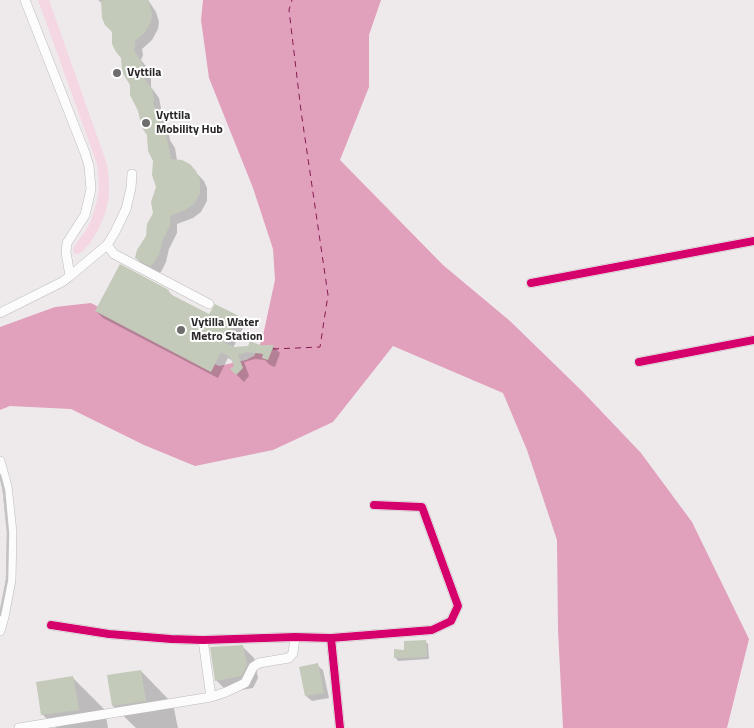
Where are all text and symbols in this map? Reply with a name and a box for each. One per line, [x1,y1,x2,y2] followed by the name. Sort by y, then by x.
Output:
[127,66,161,80] place label: Vyttila
[111,67,123,79] marker: Vyttila
[156,109,223,137] place label: Vyttila Mobility Hub
[140,117,152,129] marker: Vyttila Mobility Hub
[191,316,263,344] place label: Vytilla Water Metro Station
[175,324,187,336] marker: Vytilla Water Metro Station

